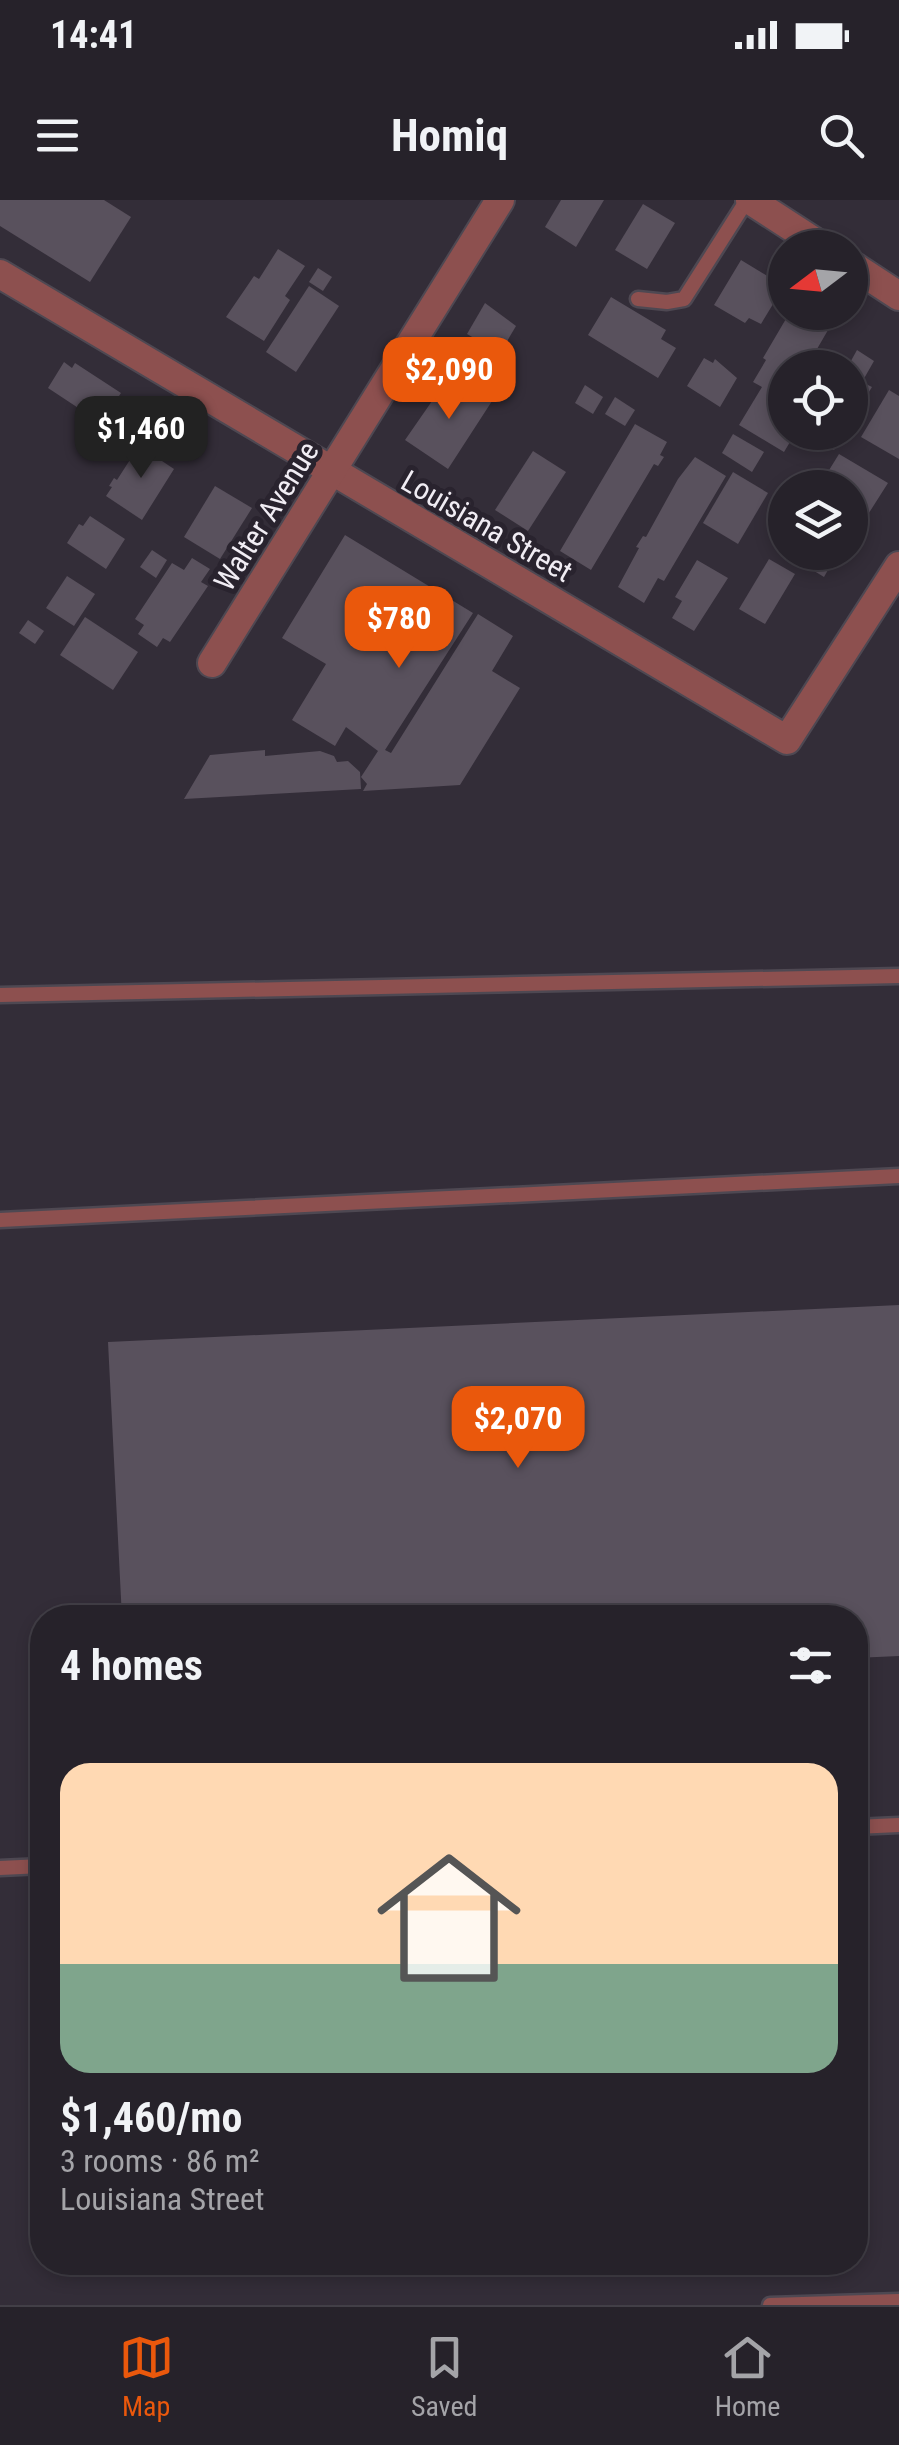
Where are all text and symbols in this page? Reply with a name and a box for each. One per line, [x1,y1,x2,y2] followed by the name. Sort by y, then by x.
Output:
[50,13,137,57] text: 14:41
[30,108,85,163] icon: menu
[814,108,869,163] icon: search
[391,109,508,162] text: Homiq
[768,230,868,330] north arrow
[768,230,868,570] map controls
[368,337,530,422] pin: $2,090
[405,350,493,388] text: $2,090
[768,350,868,450] button: locate
[60,396,222,481] pin: $1,460
[97,409,185,447] text: $1,460
[206,435,326,597] street label: Walter Avenue
[395,463,579,589] street label: Louisiana Street
[768,470,868,570] button: layers
[340,586,458,671] pin: $780
[367,599,431,637] text: $780
[437,1386,599,1471] pin: $2,070
[474,1399,562,1437] text: $2,070
[783,1638,838,1693] icon: filters
[60,1641,203,1690] text: 4 homes
[359,1828,539,2008] icon: home
[60,2093,242,2142] text: $1,460/mo
[60,2142,259,2180] text: 3 rooms · 86 m²
[60,2180,265,2218] text: Louisiana Street
[119,2330,174,2423] tab: Map
[411,2330,477,2423] tab: Saved
[715,2330,780,2423] tab: Home

